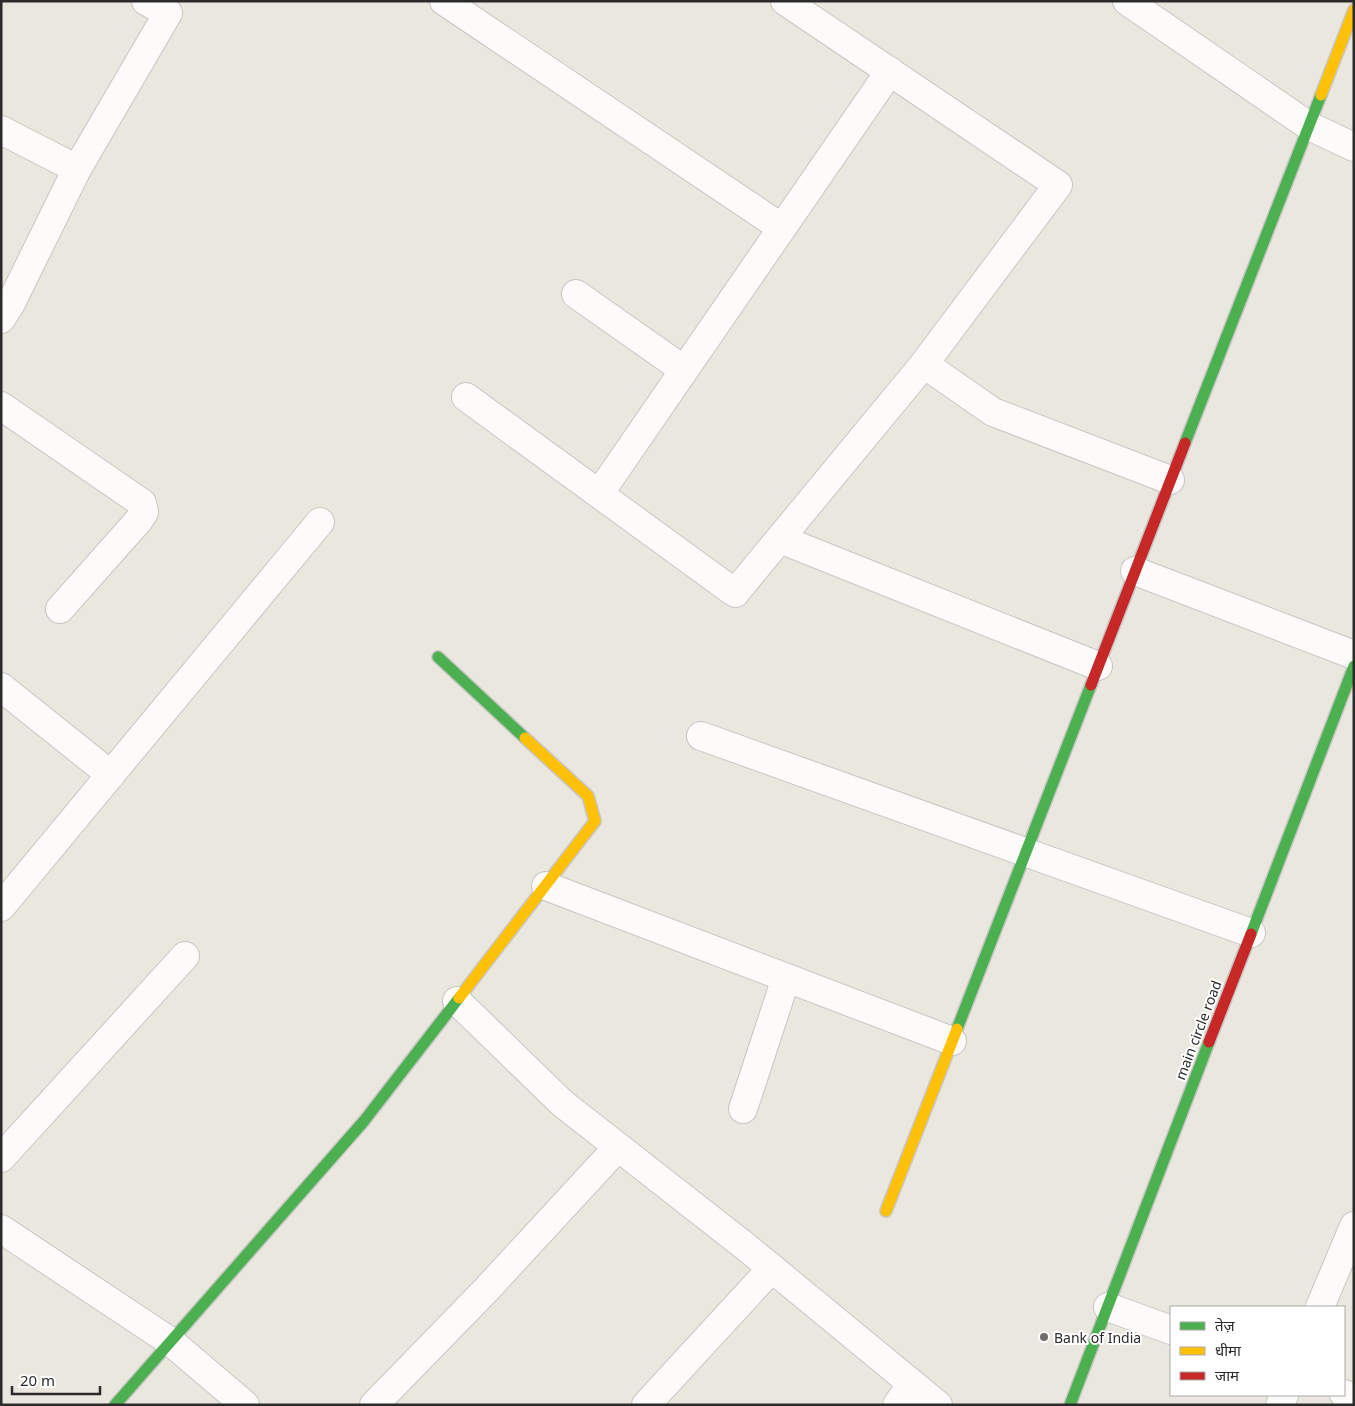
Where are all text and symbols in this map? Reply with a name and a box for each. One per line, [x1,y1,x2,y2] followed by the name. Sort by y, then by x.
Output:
[1170,978,1226,1082] street label: main circle road
[1170,1306,1345,1396] legend
[1215,1315,1236,1335] text: तेज़
[1054,1328,1141,1347] place label: Bank of India
[1038,1331,1050,1343] marker: Bank of India
[1215,1340,1242,1360] text: धीमा
[12,1364,100,1396] scale bar
[1215,1365,1240,1385] text: जाम
[20,1370,55,1390] text: 20 m

